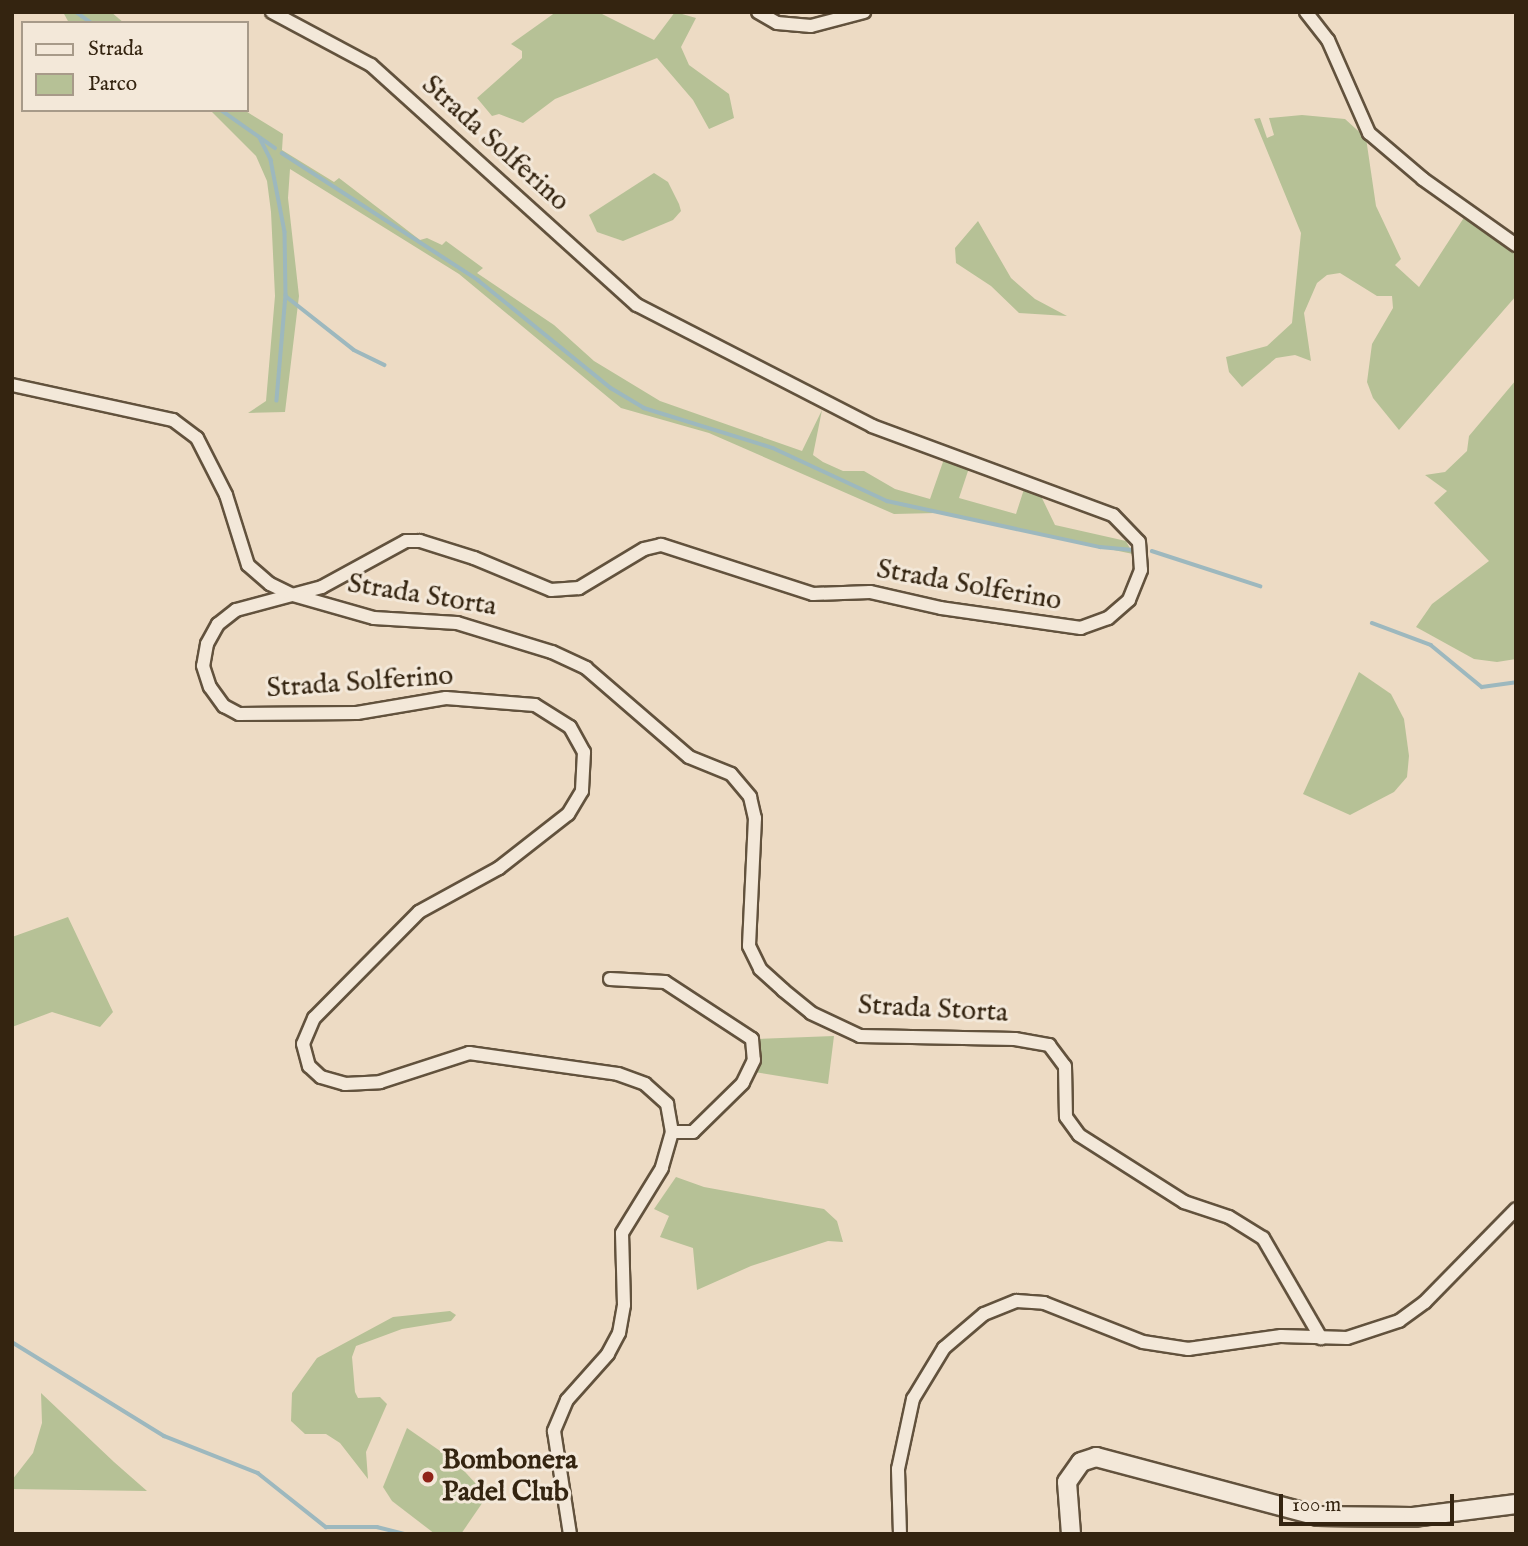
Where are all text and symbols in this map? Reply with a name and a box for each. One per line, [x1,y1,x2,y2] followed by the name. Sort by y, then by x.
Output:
[21,21,248,112] legend
[88,36,143,63] text: Strada
[414,69,576,219] street label: Strada Solferino
[88,71,137,98] text: Parco
[874,553,1064,619] street label: Strada Solferino
[345,568,499,624] street label: Strada Storta
[265,660,455,706] street label: Strada Solferino
[857,989,1009,1031] street label: Strada Storta
[442,1444,577,1510] place label: Bombonera Padel Club
[420,1469,436,1485] marker: Bombonera Padel Club
[1283,1480,1458,1524] scale bar
[1292,1492,1341,1519] text: 100 m

